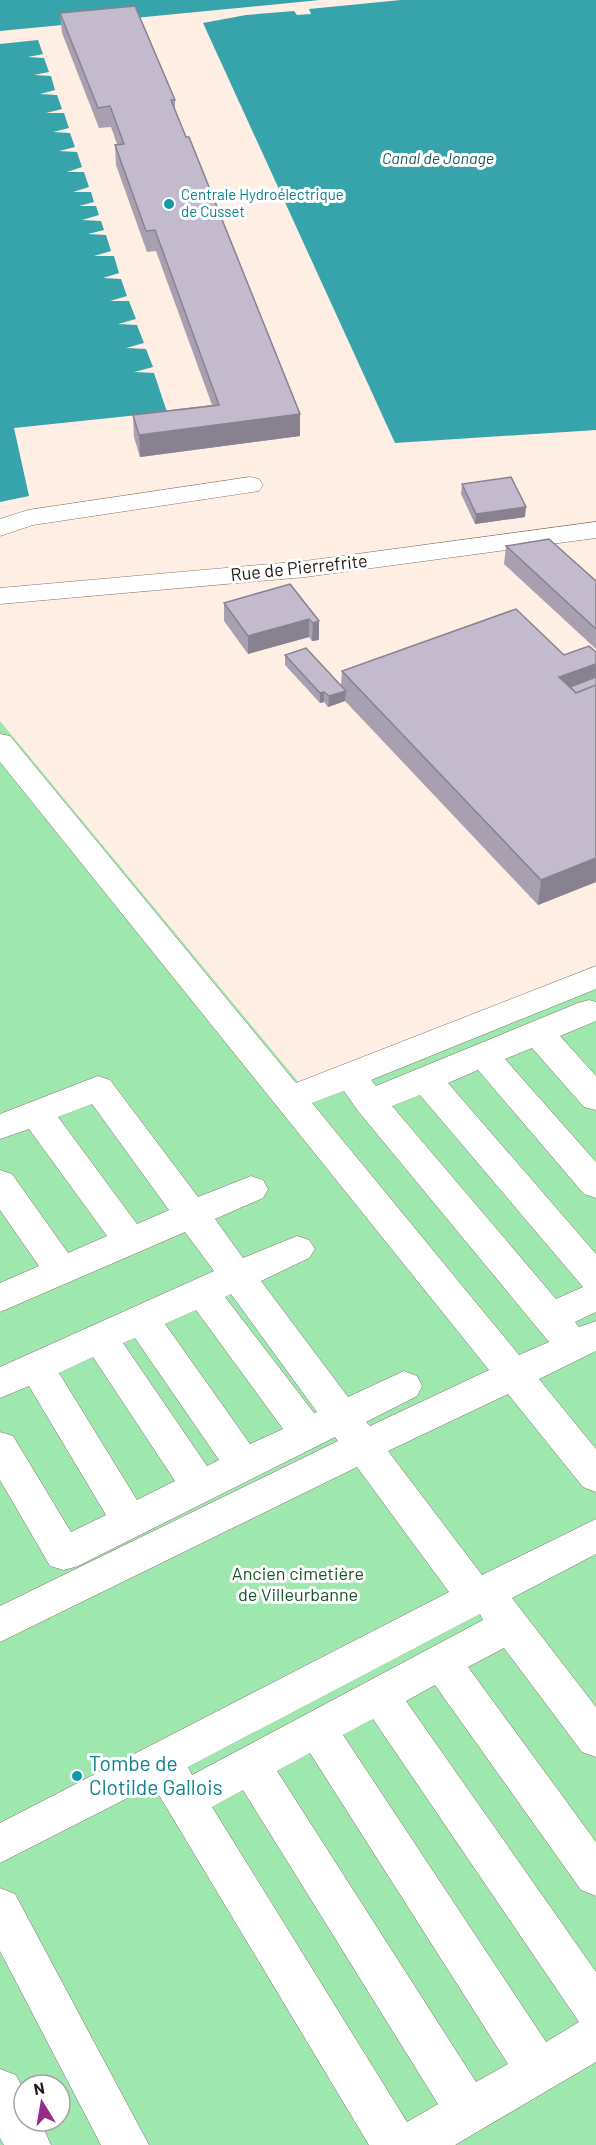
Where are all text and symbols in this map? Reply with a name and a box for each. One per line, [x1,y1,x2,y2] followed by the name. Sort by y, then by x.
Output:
[382,148,494,167] water label: Canal de Jonage
[181,185,344,220] place label: Centrale Hydroélectrique de Cusset
[162,197,176,211] marker: Centrale Hydroélectrique de Cusset
[229,549,368,585] street label: Rue de Pierrefrite
[232,1562,364,1605] park label: Ancien cimetière de Villeurbanne
[89,1750,223,1799] place label: Tombe de Clotilde Gallois
[70,1769,84,1783] marker: Tombe de Clotilde Gallois
[12,2073,72,2133] north arrow
[32,2077,46,2098] text: N

